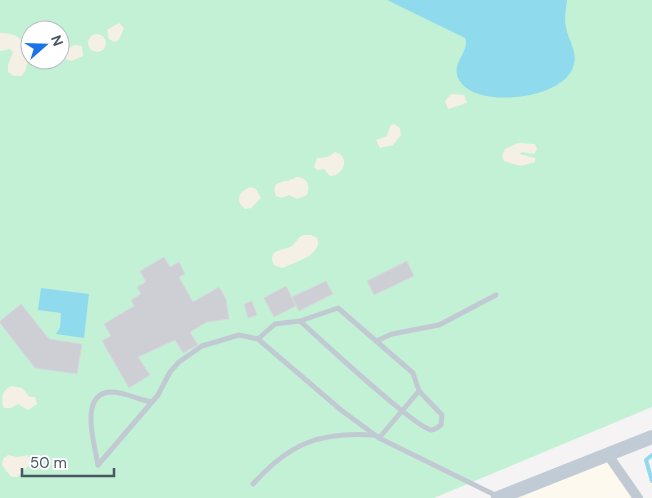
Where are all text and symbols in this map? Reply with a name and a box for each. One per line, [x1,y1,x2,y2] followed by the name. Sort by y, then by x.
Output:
[20,20,70,70] north arrow
[47,33,67,48] text: N
[22,446,115,478] scale bar
[30,453,67,473] text: 50 m

